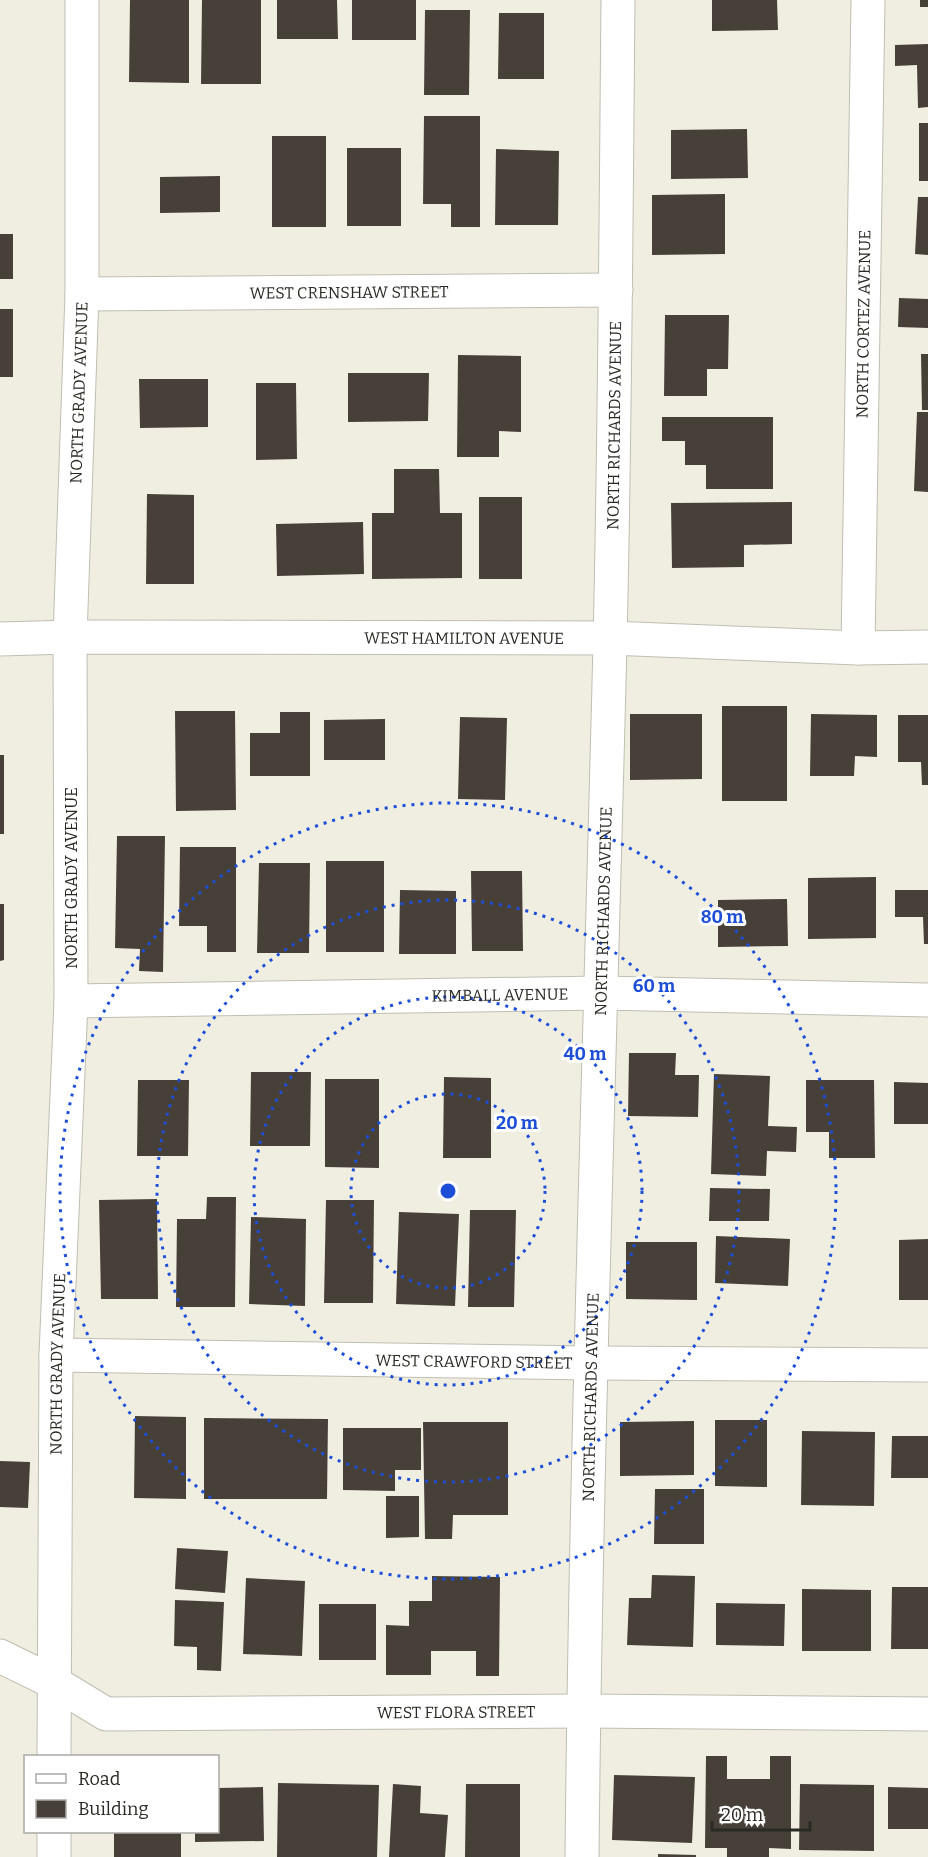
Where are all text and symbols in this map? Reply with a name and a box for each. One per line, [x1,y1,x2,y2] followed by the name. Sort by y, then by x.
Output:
[853,230,874,418] street label: NORTH CORTEZ AVENUE
[249,282,449,303] street label: WEST CRENSHAW STREET
[66,301,92,484] street label: NORTH GRADY AVENUE
[603,321,625,530] street label: NORTH RICHARDS AVENUE
[364,629,564,648] street label: WEST HAMILTON AVENUE
[62,787,81,969] street label: NORTH GRADY AVENUE
[591,806,616,1016] street label: NORTH RICHARDS AVENUE
[701,906,743,928] text: 80 m
[633,975,675,997] text: 60 m
[431,984,569,1006] street label: KIMBALL AVENUE
[564,1043,606,1065] text: 40 m
[496,1112,538,1134] text: 20 m
[438,1181,458,1201] centre of rings
[47,1273,69,1455] street label: NORTH GRADY AVENUE
[579,1292,603,1502] street label: NORTH RICHARDS AVENUE
[375,1351,573,1373] street label: WEST CRAWFORD STREET
[377,1702,535,1722] street label: WEST FLORA STREET
[24,1755,219,1833] legend
[78,1768,121,1790] text: Road
[712,1794,810,1832] scale bar
[78,1798,149,1820] text: Building
[721,1804,763,1826] text: 20 m

